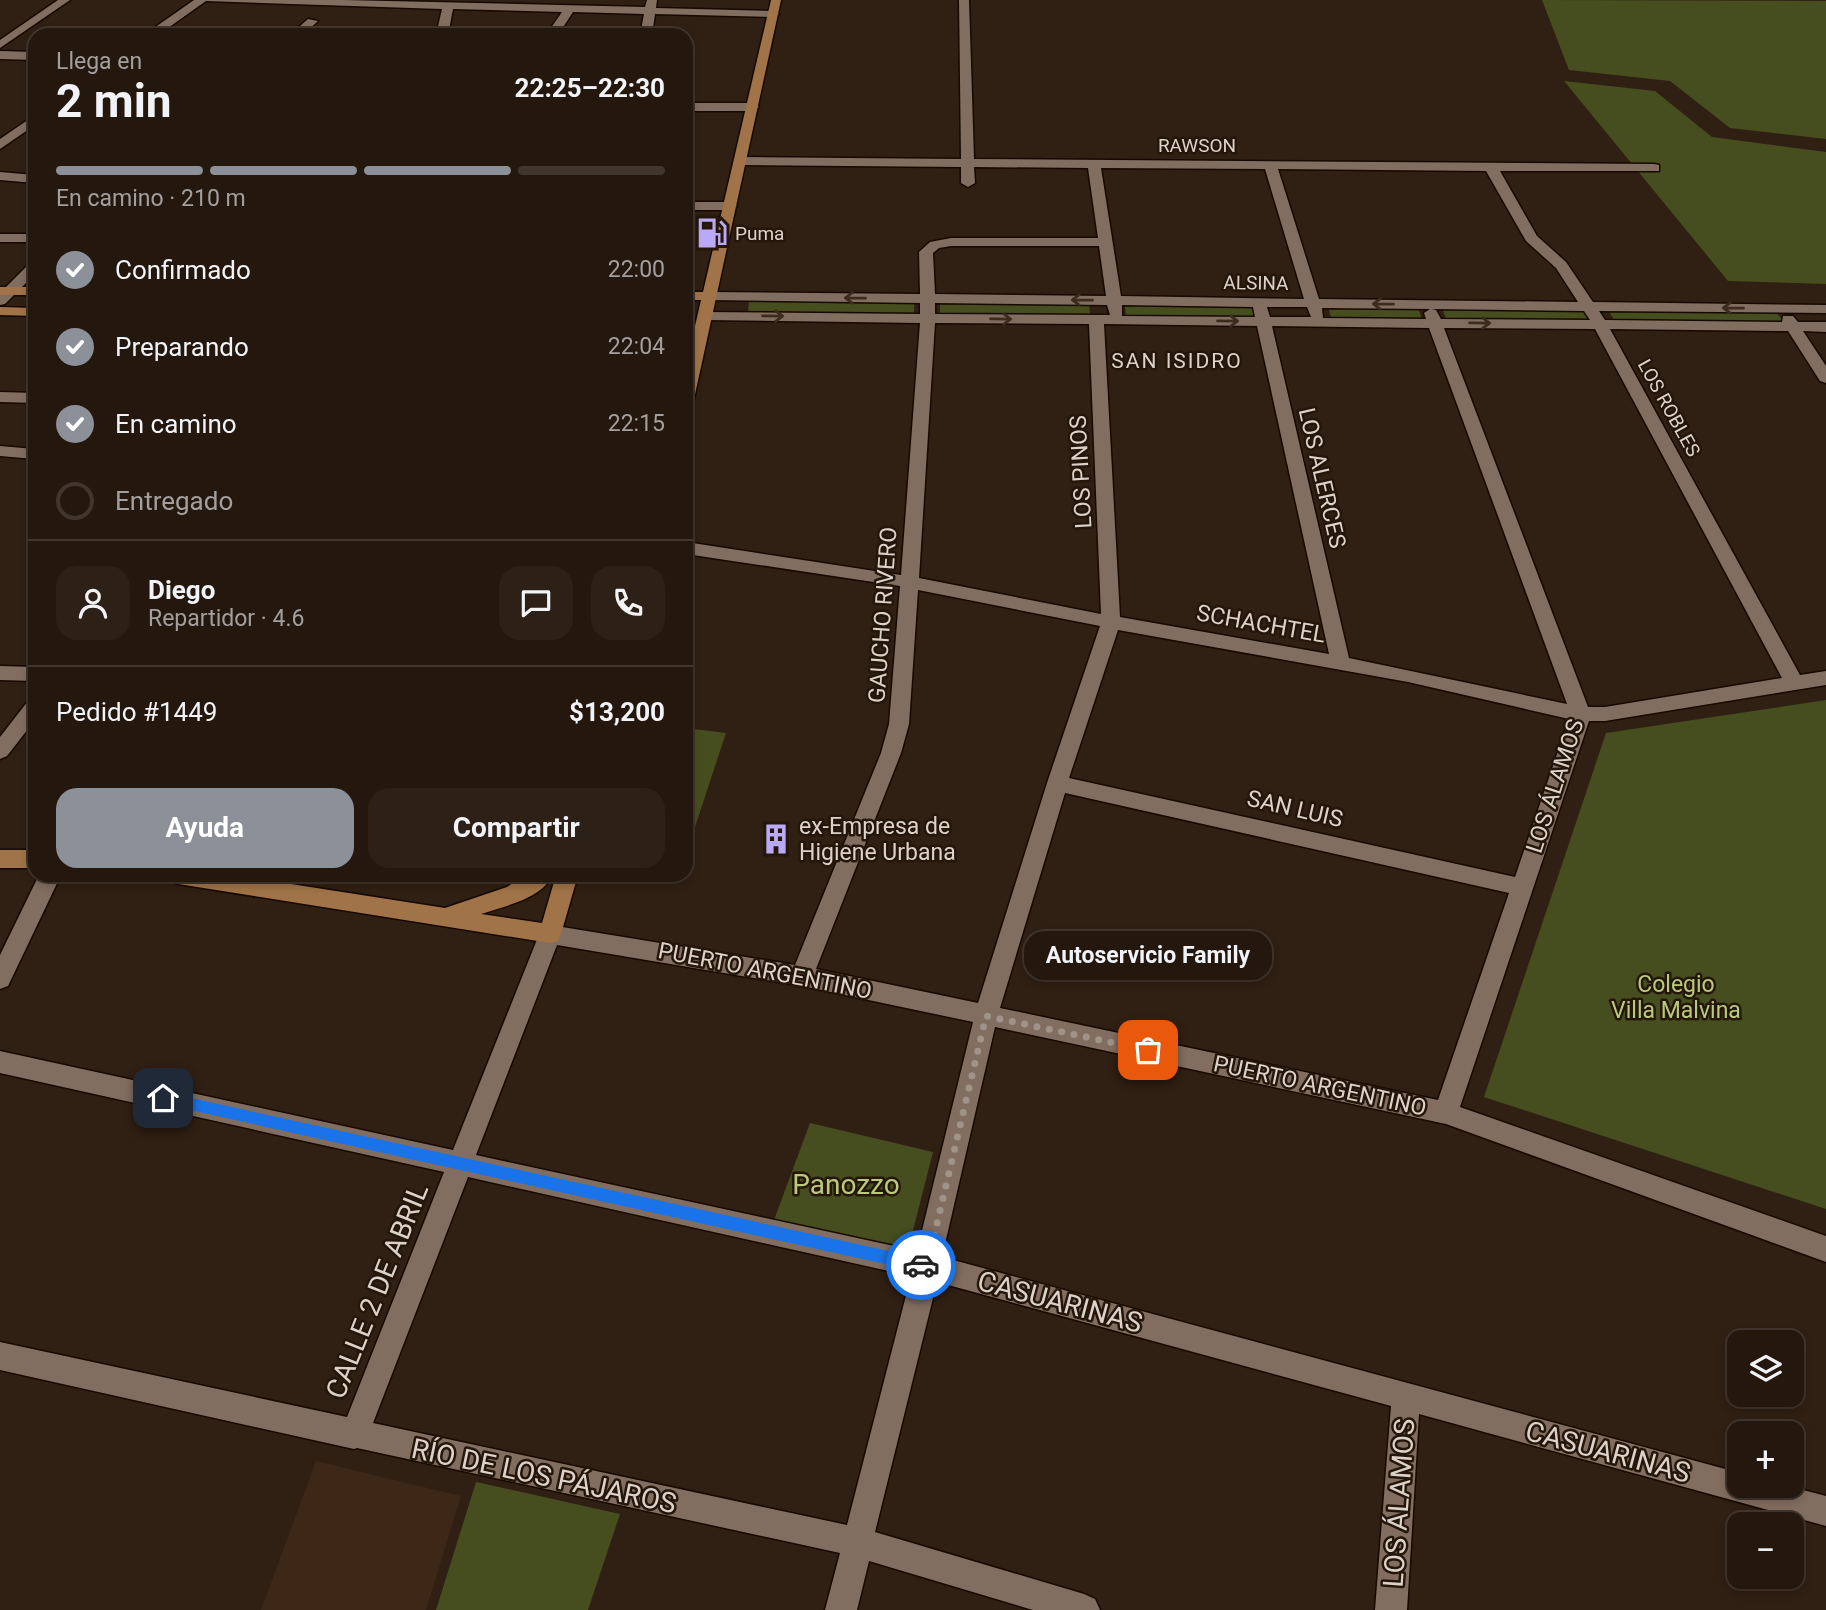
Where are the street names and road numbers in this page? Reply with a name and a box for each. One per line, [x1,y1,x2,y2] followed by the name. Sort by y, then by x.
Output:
[1158,134,1236,157] street label: RAWSON
[1223,271,1289,295] street label: ALSINA
[1633,355,1705,461] street label: LOS ROBLES
[1293,405,1351,551] street label: LOS ALERCES
[1065,415,1097,529] street label: LOS PINOS
[863,526,903,704] street label: GAUCHO RIVERO
[1194,599,1328,649] street label: SCHACHTEL
[1520,715,1589,856] street label: LOS ÁLAMOS
[1245,785,1345,833] street label: SAN LUIS
[656,937,874,1005] street label: PUERTO ARGENTINO
[1211,1050,1429,1122] street label: PUERTO ARGENTINO
[319,1179,435,1403] street label: CALLE 2 DE ABRIL
[974,1264,1146,1340] street label: CASUARINAS
[1522,1414,1694,1490] street label: CASUARINAS
[1377,1417,1421,1589] street label: LOS ÁLAMOS
[409,1432,679,1520] street label: RÍO DE LOS PÁJAROS

